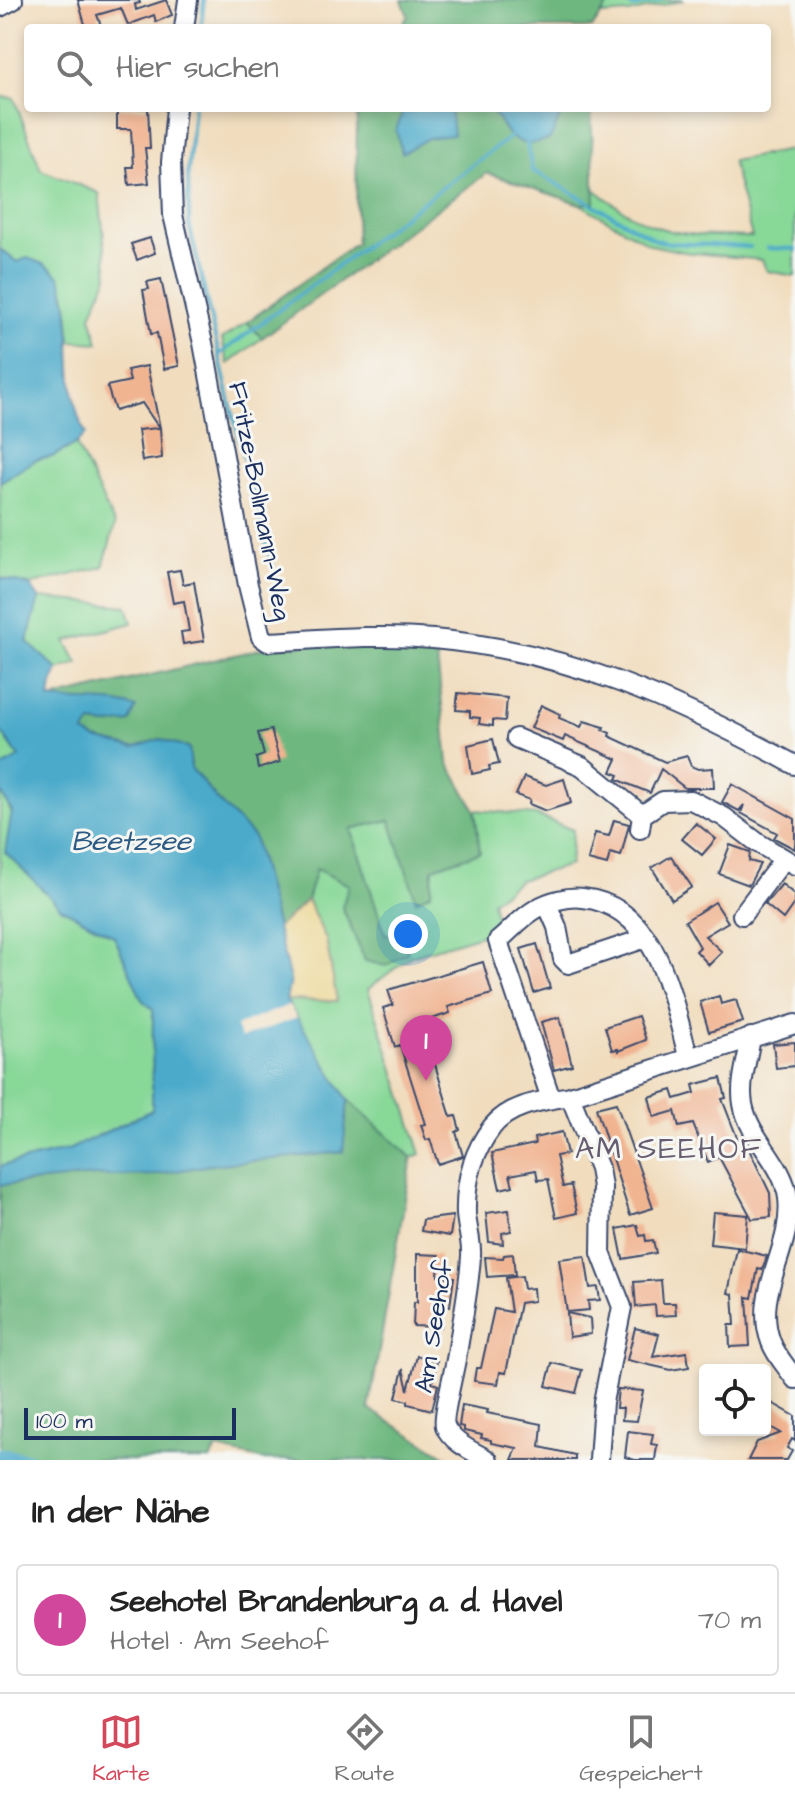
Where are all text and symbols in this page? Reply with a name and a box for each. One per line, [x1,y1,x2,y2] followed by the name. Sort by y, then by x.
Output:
[24,24,771,112] search box
[52,46,96,90] icon: search
[116,47,279,89] text: Hier suchen
[217,379,301,624] street label: Fritze-Bollmann-Weg
[71,822,193,861] water label: Beetzsee
[388,914,428,954] your location
[400,1015,452,1081] pin: 1
[575,1128,763,1170] district label: AM SEEHOF
[406,1256,462,1396] street label: Am Seehof
[699,1364,771,1436] map controls
[699,1364,771,1436] button: locate
[24,1404,236,1440] scale bar
[36,1406,93,1437] text: 100 m
[32,1488,210,1536] text: In der Nähe
[110,1581,562,1623] text: Seehotel Brandenburg a. d. Havel
[58,1602,62,1638] text: 1
[698,1602,761,1638] text: 70 m
[110,1623,329,1659] text: Hotel · Am Seehof
[92,1710,150,1789] tab: Karte
[335,1710,395,1789] tab: Route
[579,1710,703,1789] tab: Gespeichert

